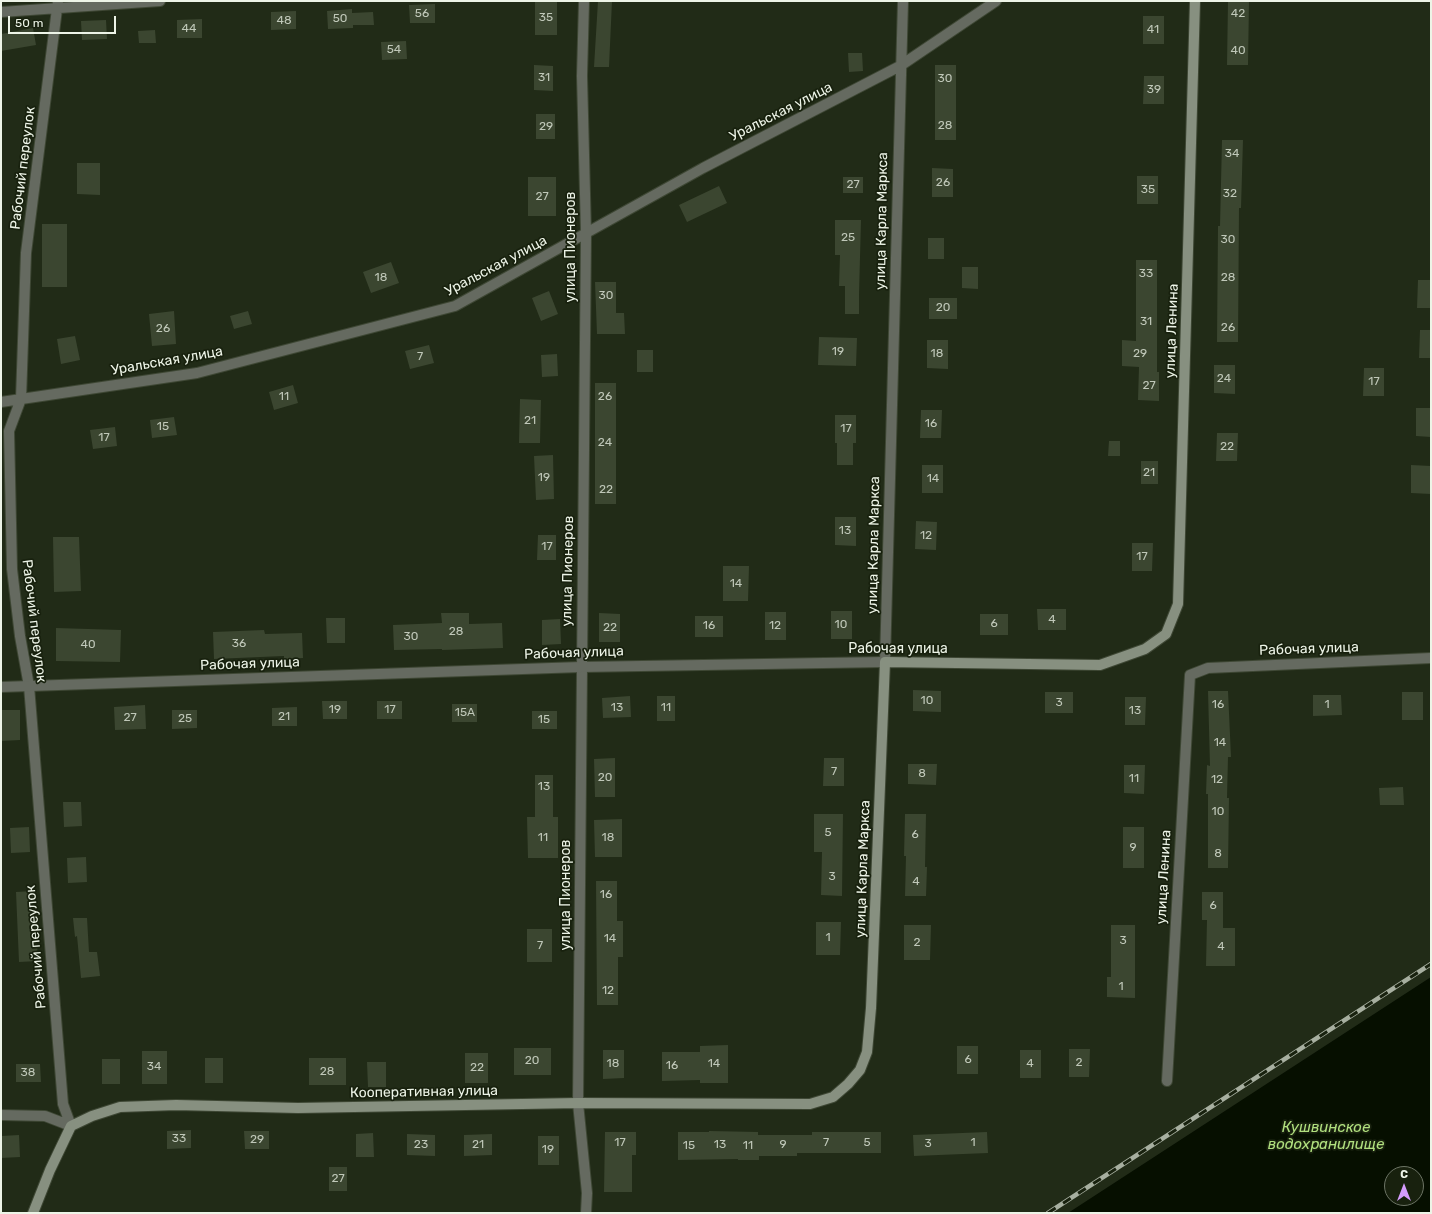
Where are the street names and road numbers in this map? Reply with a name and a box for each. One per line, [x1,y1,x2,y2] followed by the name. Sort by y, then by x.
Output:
[727,79,835,145] street label: Уральская улица
[7,105,39,231] street label: Рабочий переулок
[872,152,892,290] street label: улица Карла Маркса
[563,192,579,302] street label: улица Пионеров
[442,232,550,300] street label: Уральская улица
[1162,283,1182,379] street label: улица Ленина
[110,343,224,379] street label: Уральская улица
[864,476,884,614] street label: улица Карла Маркса
[559,515,577,627] street label: улица Пионеров
[18,558,50,684] street label: Рабочий переулок
[1259,639,1359,659] street label: Рабочая улица
[848,641,948,657] street label: Рабочая улица
[524,643,624,663] street label: Рабочая улица
[200,654,300,674] street label: Рабочая улица
[852,800,874,938] street label: улица Карла Маркса
[1153,829,1175,925] street label: улица Ленина
[558,840,574,950] street label: улица Пионеров
[22,885,50,1009] street label: Рабочий переулок
[350,1082,498,1102] street label: Кооперативная улица

